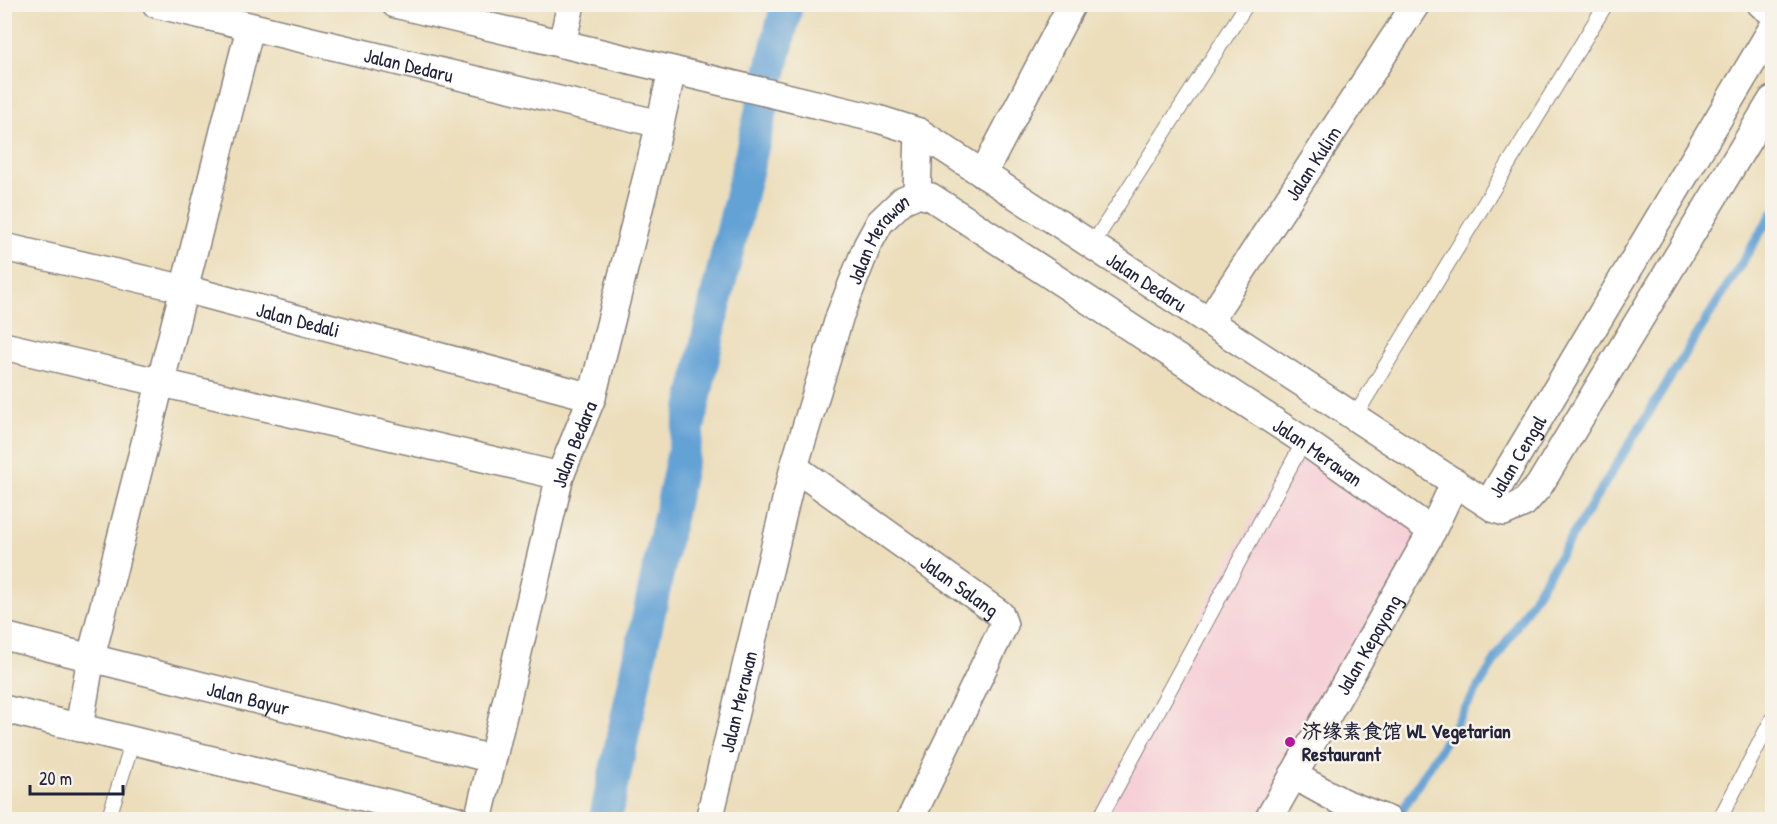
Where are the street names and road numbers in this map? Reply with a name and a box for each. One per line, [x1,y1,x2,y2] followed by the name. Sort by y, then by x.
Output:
[362,41,456,88] street label: Jalan Dedaru
[1278,120,1347,205] street label: Jalan Kulim
[840,186,913,288] street label: Jalan Merawan
[1102,245,1192,317] street label: Jalan Dedaru
[254,295,343,343] street label: Jalan Dedali
[544,397,603,490] street label: Jalan Bedara
[1482,409,1552,502] street label: Jalan Cengal
[1268,411,1369,492] street label: Jalan Merawan
[915,548,1005,623] street label: Jalan Salang
[1328,589,1407,699] street label: Jalan Kepayong
[712,648,763,755] street label: Jalan Merawan
[204,674,293,721] street label: Jalan Bayur

